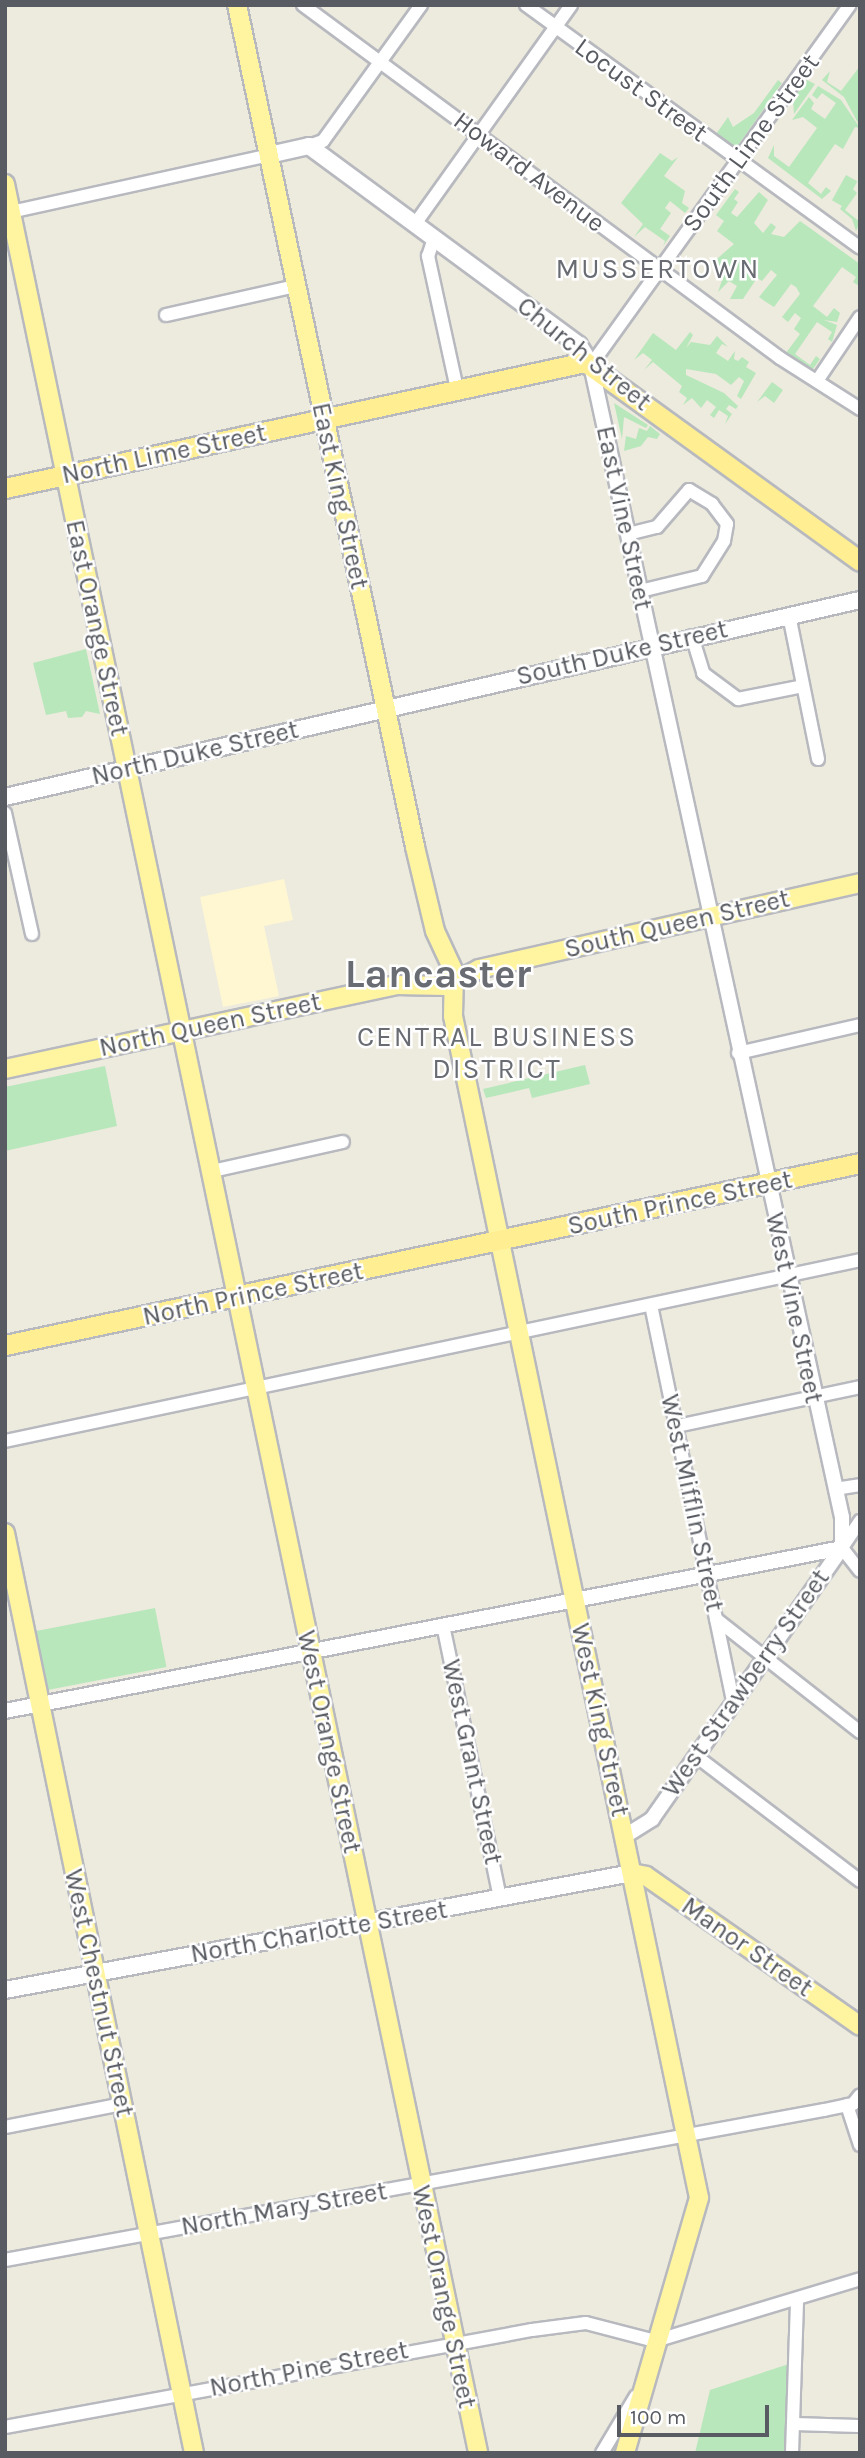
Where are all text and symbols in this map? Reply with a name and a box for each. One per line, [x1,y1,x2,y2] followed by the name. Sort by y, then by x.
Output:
[569,31,713,149] street label: Locust Street
[676,48,826,238] street label: South Lime Street
[447,105,611,239] street label: Howard Avenue
[557,252,759,286] district label: MUSSERTOWN
[511,290,657,418] street label: Church Street
[305,400,375,592] street label: East King Street
[59,417,269,491] street label: North Lime Street
[589,423,659,613] street label: East Vine Street
[59,517,135,739] street label: East Orange Street
[513,614,731,692] street label: South Duke Street
[88,714,302,792] street label: North Duke Street
[561,883,793,965] street label: South Queen Street
[345,950,531,998] district label: Lancaster
[96,986,324,1064] street label: North Queen Street
[359,1020,635,1086] district label: CENTRAL BUSINESS DISTRICT
[565,1164,795,1242] street label: South Prince Street
[759,1210,829,1406] street label: West Vine Street
[140,1255,366,1333] street label: North Prince Street
[654,1392,730,1614] street label: West Mifflin Street
[656,1563,836,1803] street label: West Strawberry Street
[564,1620,636,1820] street label: West King Street
[290,1628,368,1856] street label: West Orange Street
[435,1657,509,1867] street label: West Grant Street
[57,1866,141,2120] street label: West Chestnut Street
[675,1890,819,2004] street label: Manor Street
[188,1894,450,1970] street label: North Charlotte Street
[179,2176,389,2242] street label: North Mary Street
[405,2183,483,2411] street label: West Orange Street
[207,2334,411,2404] street label: North Pine Street
[620,2392,772,2436] scale bar
[630,2405,687,2429] text: 100 m

